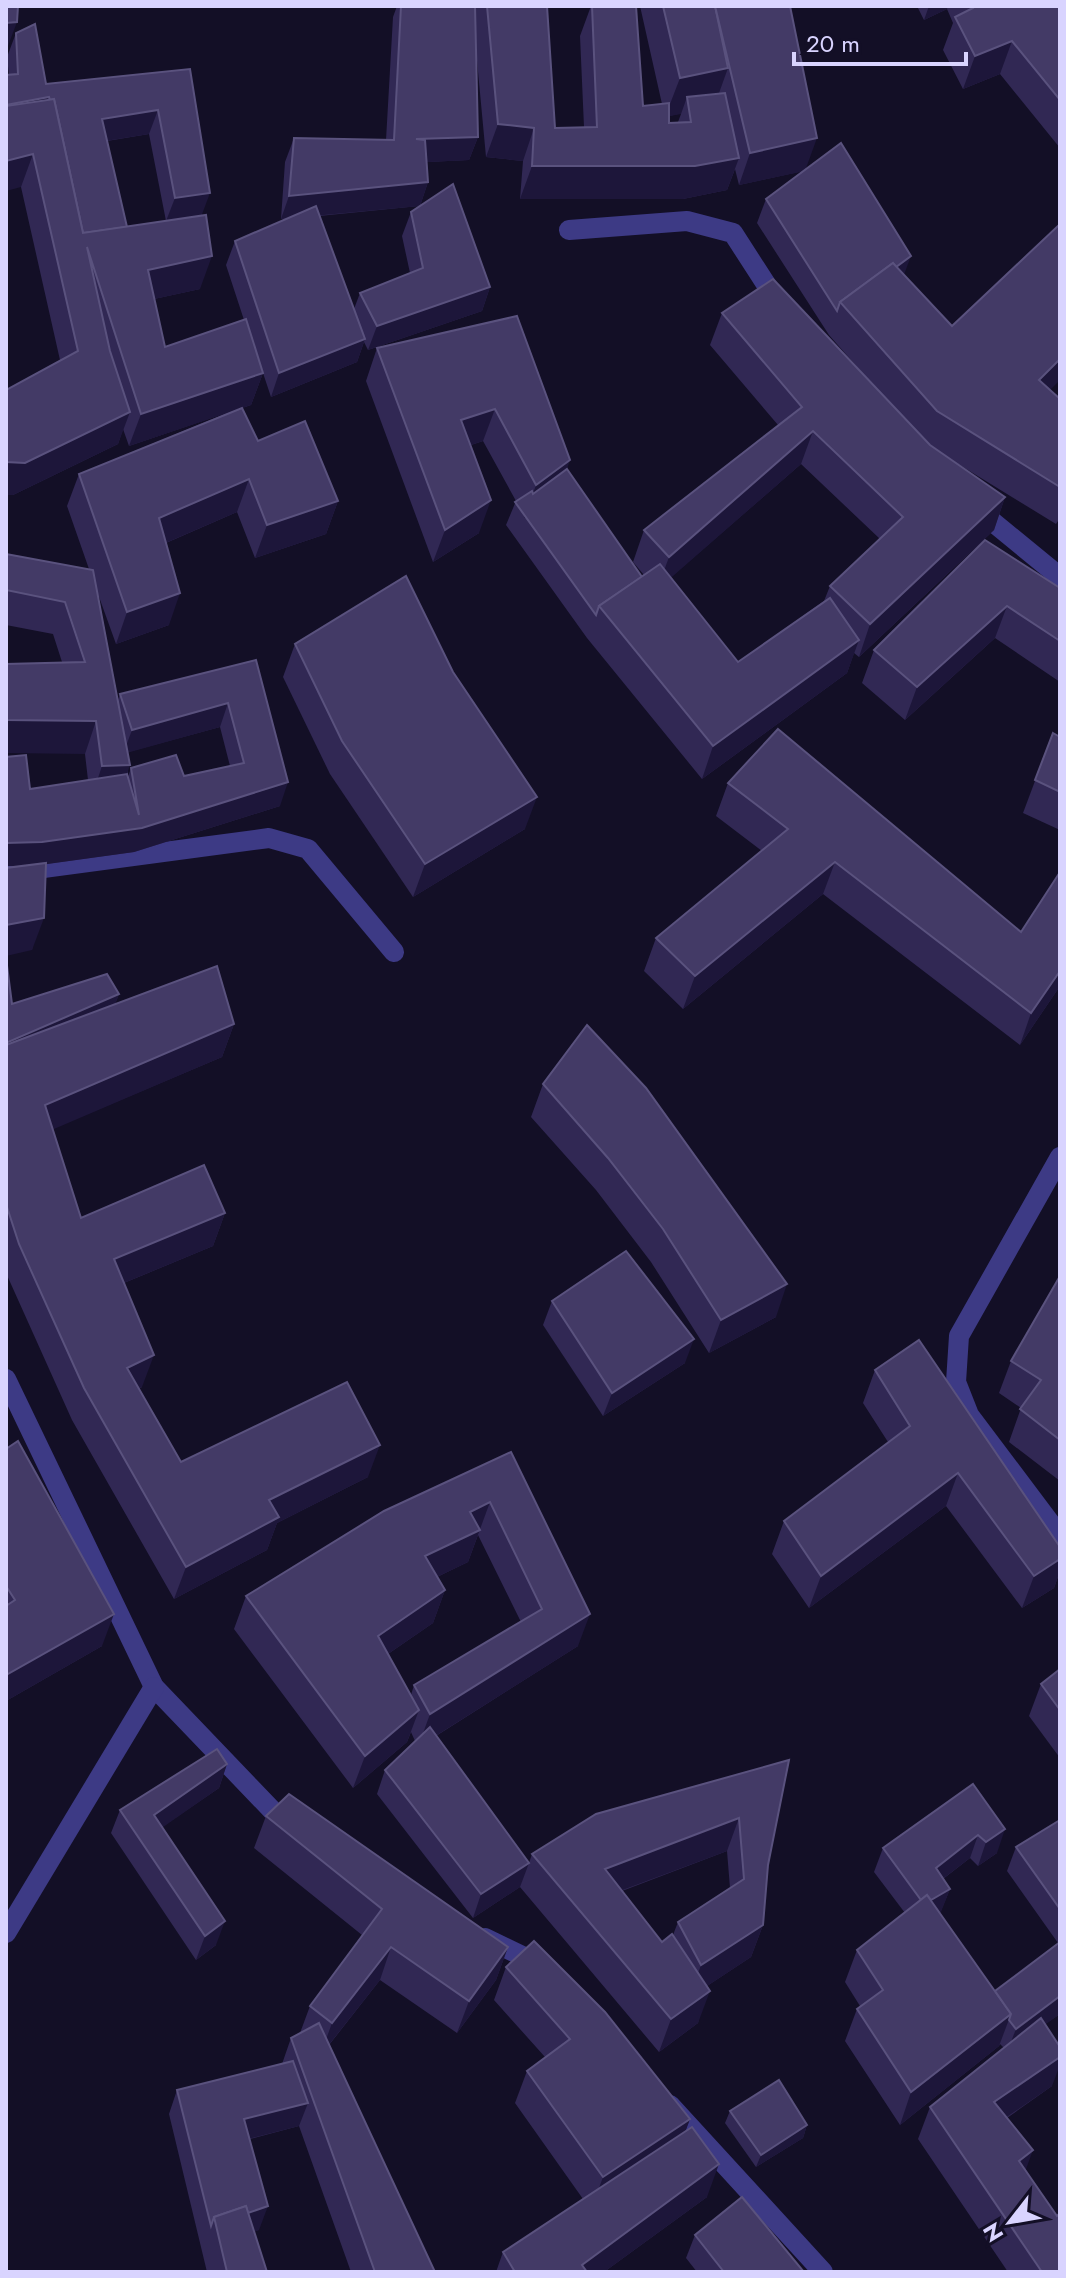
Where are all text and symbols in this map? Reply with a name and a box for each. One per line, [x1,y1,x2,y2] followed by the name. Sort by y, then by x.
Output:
[794,16,966,66] scale bar
[806,26,860,61] text: 20 m
[970,2182,1050,2262] north arrow
[975,2217,1011,2248] text: N

